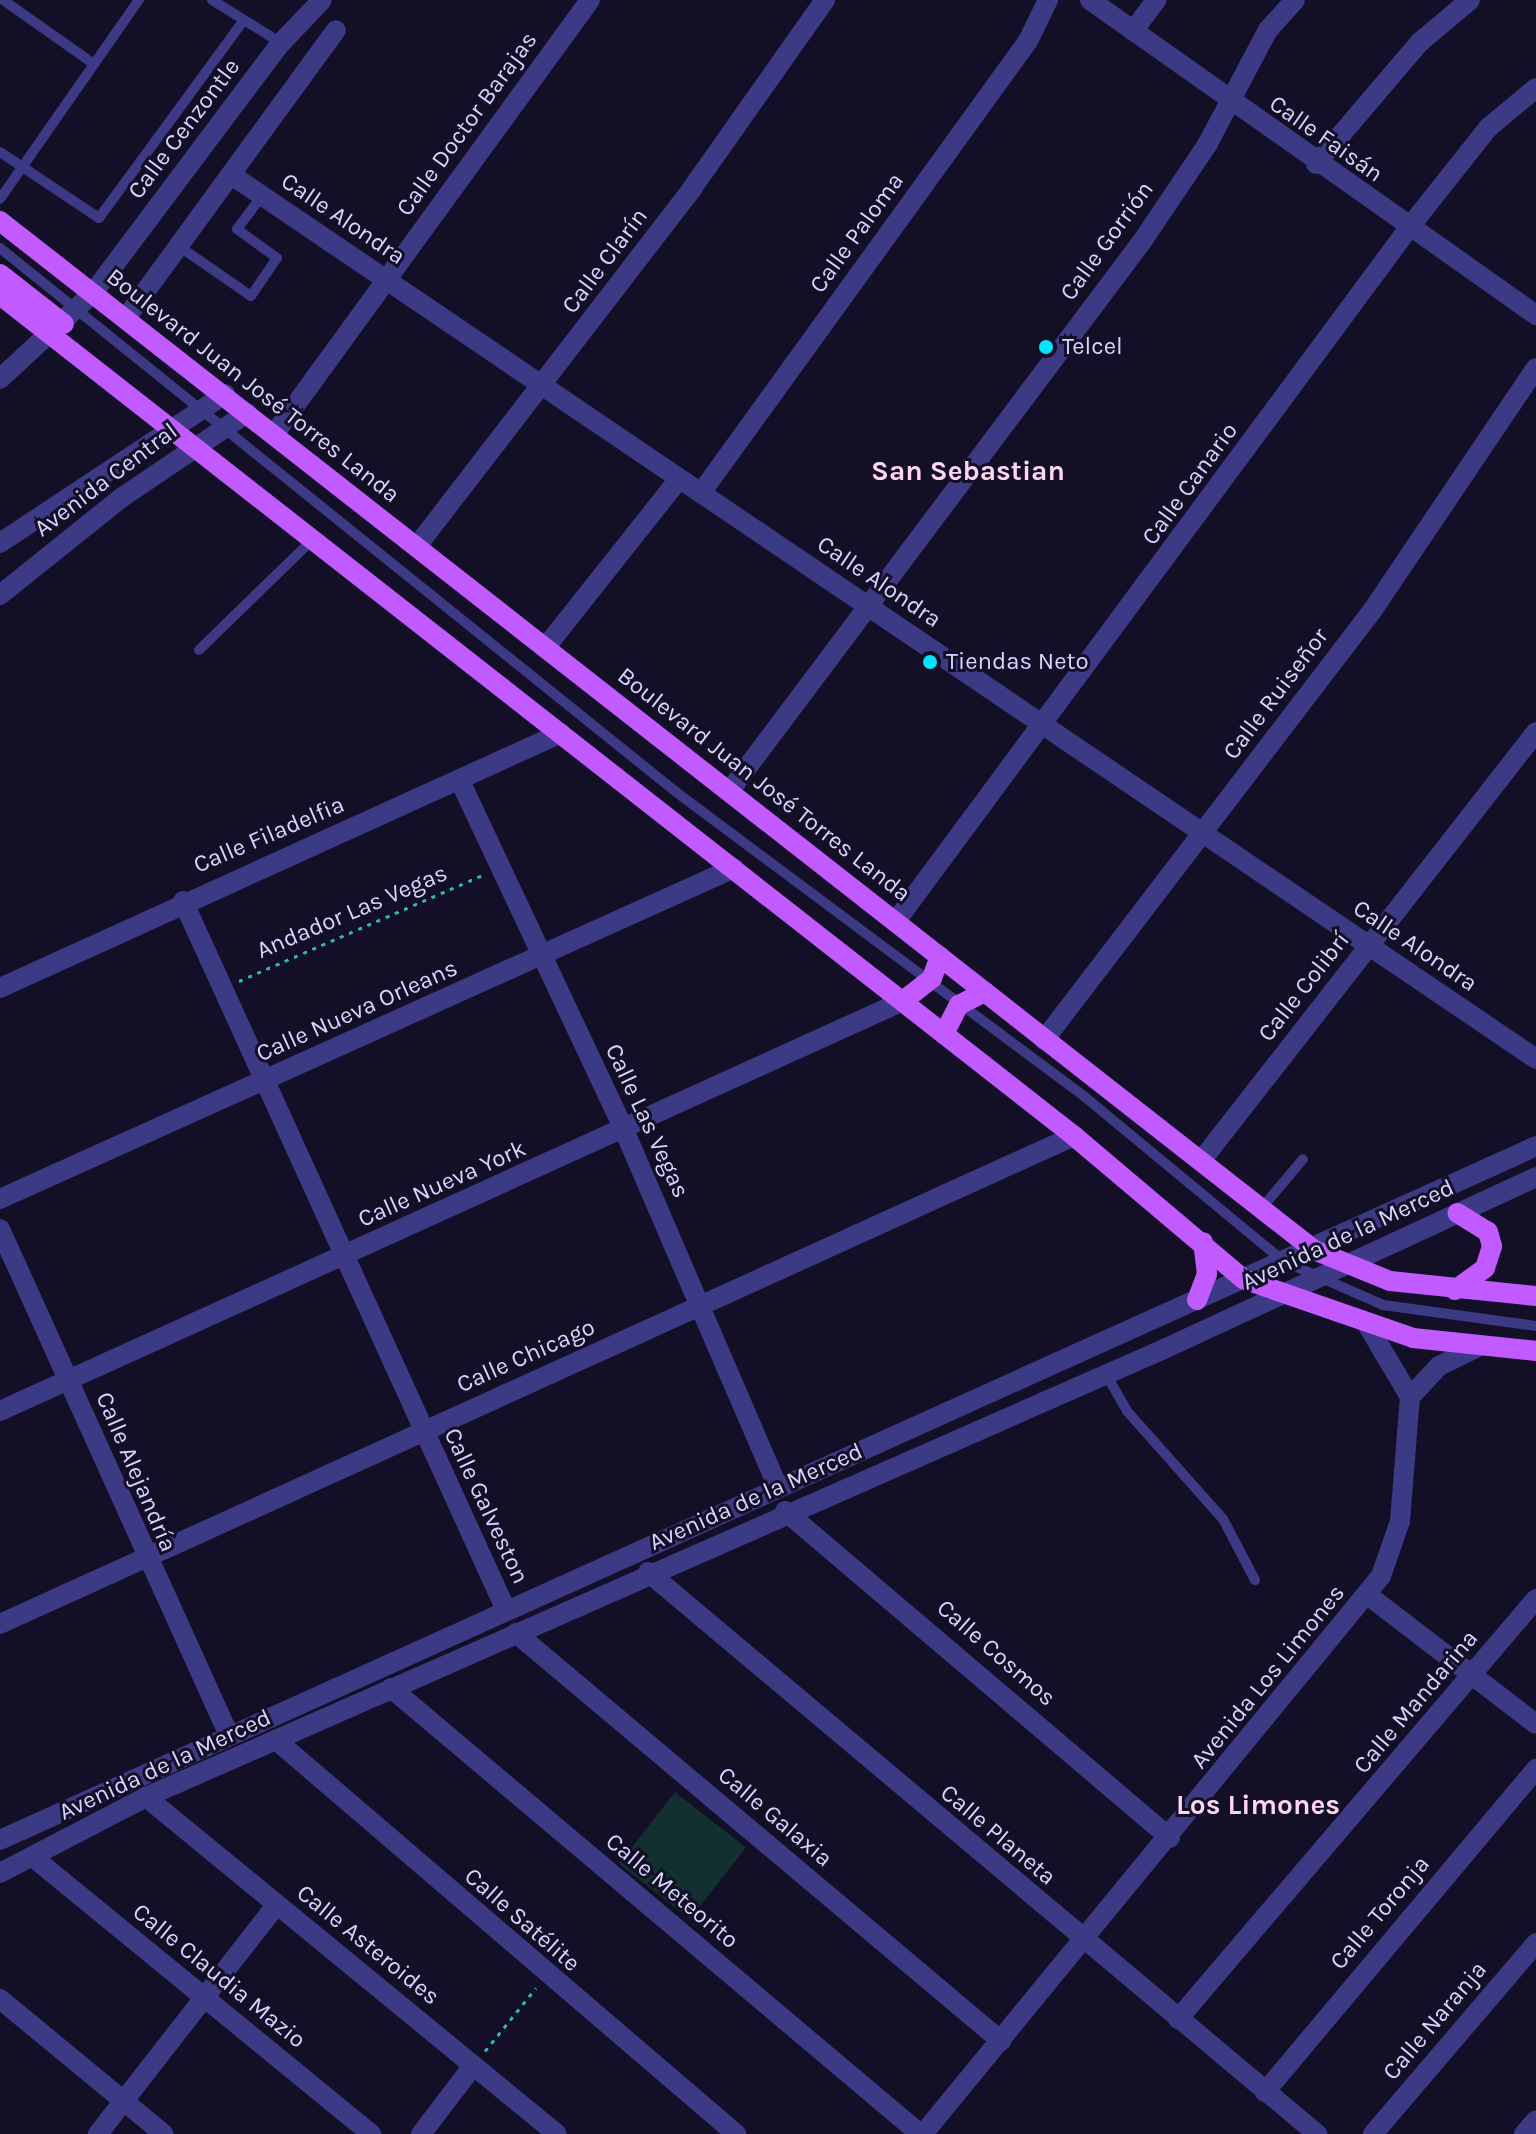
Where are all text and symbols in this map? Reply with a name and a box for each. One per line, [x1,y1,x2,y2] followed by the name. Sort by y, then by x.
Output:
[391,26,543,222] street label: Calle Doctor Barajas
[122,53,246,205] street label: Calle Cenzontle
[1264,89,1388,189] street label: Calle Faisán
[275,167,411,271] street label: Calle Alondra
[804,167,910,299] street label: Calle Paloma
[1054,176,1160,306] street label: Calle Gorrión
[556,203,654,319] street label: Calle Clarín
[101,263,405,509] street label: Boulevard Juan José Torres Landa
[1062,333,1123,361] place label: Telcel
[1037,338,1055,356] marker: Telcel
[29,417,183,543] street label: Avenida Central
[1136,417,1244,551] street label: Calle Canario
[871,454,1065,488] district label: San Sebastian
[811,530,947,634] street label: Calle Alondra
[1217,623,1335,765] street label: Calle Ruiseñor
[946,648,1089,676] place label: Tiendas Neto
[921,653,939,671] marker: Tiendas Neto
[612,662,916,908] street label: Boulevard Juan José Torres Landa
[189,790,349,880] street label: Calle Filadelfia
[252,859,452,965] street label: Andador Las Vegas
[1347,894,1483,998] street label: Calle Alondra
[1252,926,1356,1048] street label: Calle Colibrí
[252,954,462,1068] street label: Calle Nueva Orleans
[599,1039,695,1203] street label: Calle Las Vegas
[354,1134,530,1234] street label: Calle Nueva York
[1237,1173,1459,1297] street label: Avenida de la Merced
[453,1313,599,1399] street label: Calle Chicago
[89,1388,183,1556] street label: Calle Alejandría
[437,1424,535,1588] street label: Calle Galveston
[645,1437,867,1557] street label: Avenida de la Merced
[1185,1579,1351,1775] street label: Avenida Los Limones
[931,1594,1061,1712] street label: Calle Cosmos
[1348,1624,1484,1780] street label: Calle Mandarina
[54,1703,276,1827] street label: Avenida de la Merced
[712,1761,838,1873] street label: Calle Galaxia
[934,1778,1062,1892] street label: Calle Planeta
[1176,1788,1340,1822] district label: Los Limones
[600,1827,744,1955] street label: Calle Meteorito
[1324,1850,1436,1976] street label: Calle Toronja
[458,1862,586,1978] street label: Calle Satélite
[291,1879,445,2011] street label: Calle Asteroides
[127,1897,311,2055] street label: Calle Claudia Mazio
[1377,1956,1493,2086] street label: Calle Naranja

